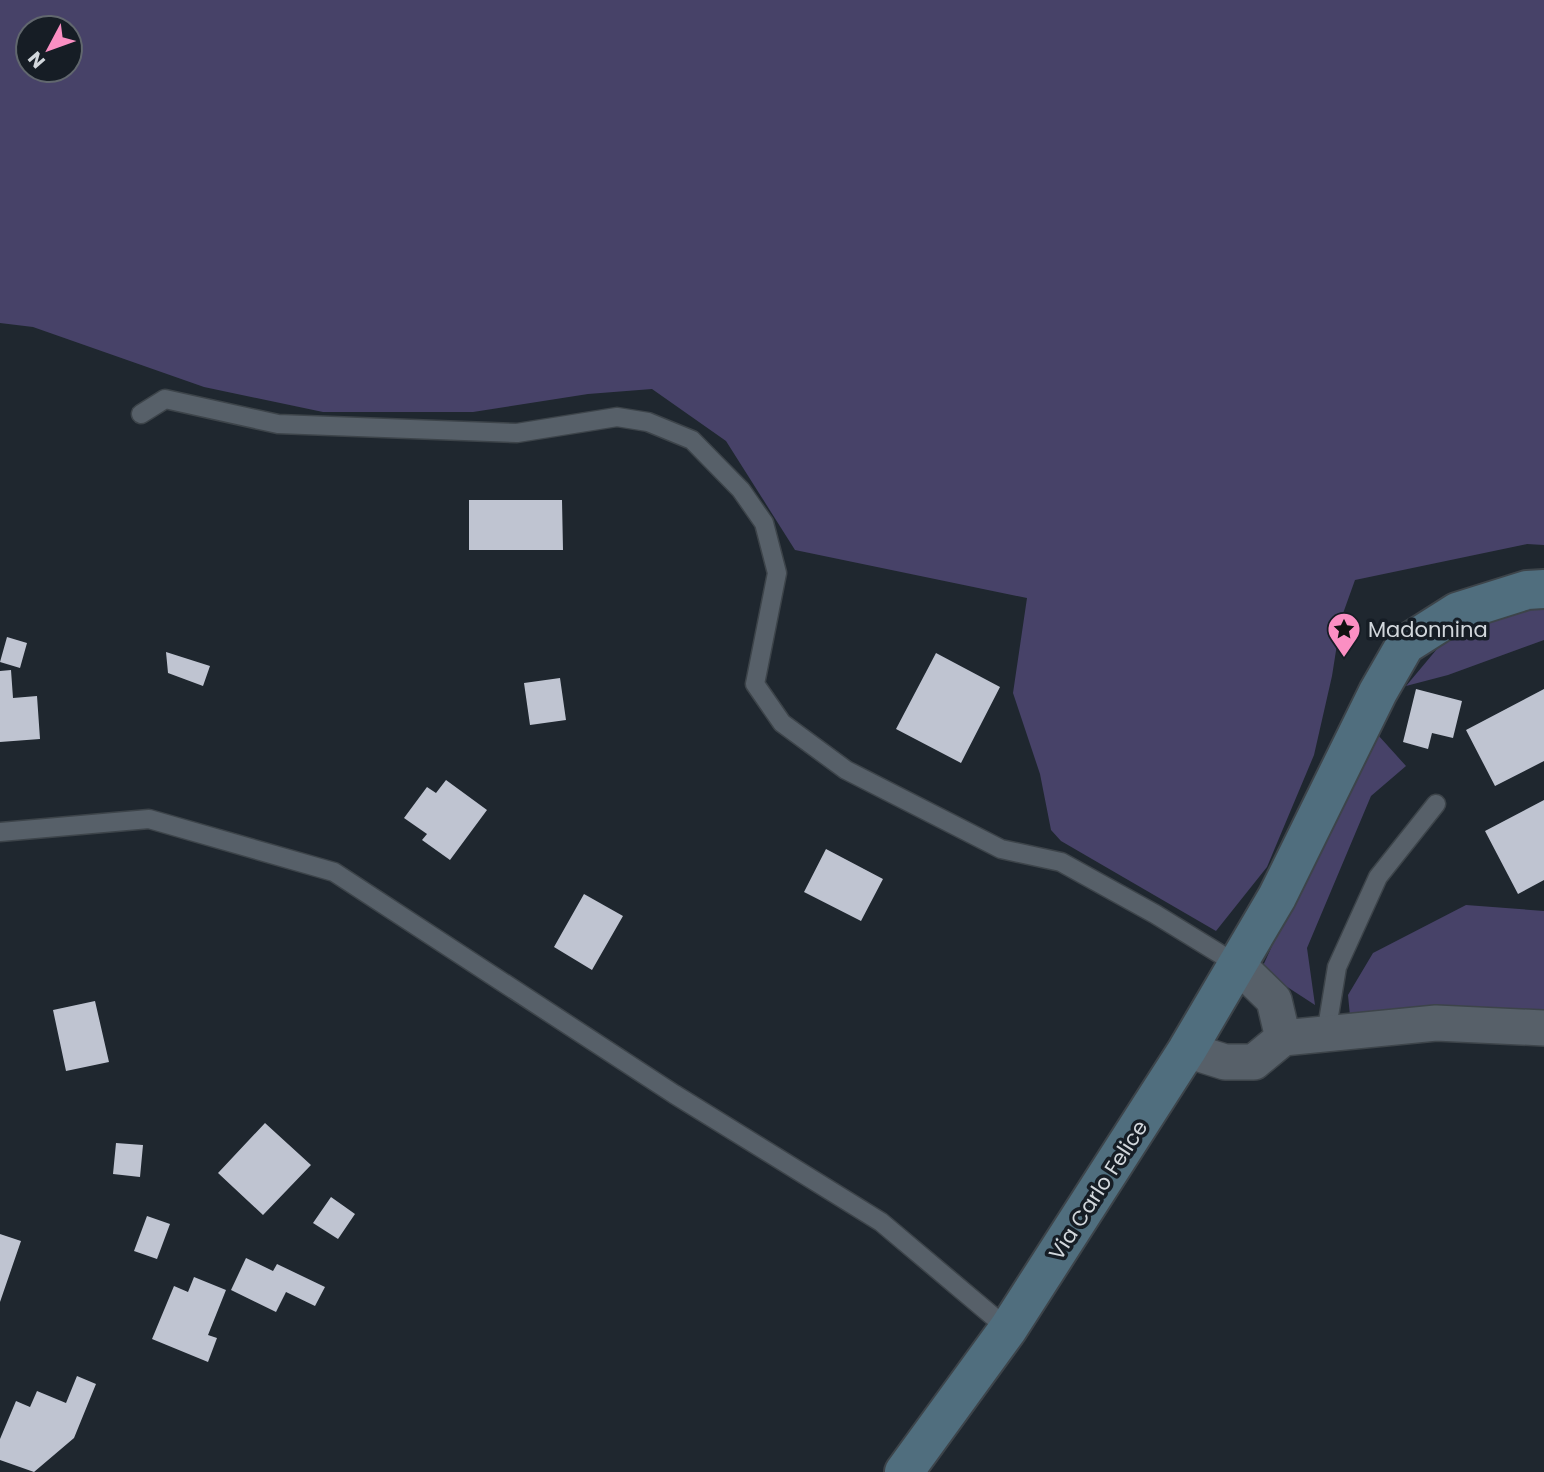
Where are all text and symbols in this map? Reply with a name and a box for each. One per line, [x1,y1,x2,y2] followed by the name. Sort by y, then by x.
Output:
[14,14,84,84] north arrow
[22,46,51,74] text: N
[1325,610,1363,659] place icon: Madonnina
[1368,615,1488,644] place label: Madonnina
[1042,1114,1154,1266] street label: Via Carlo Felice

